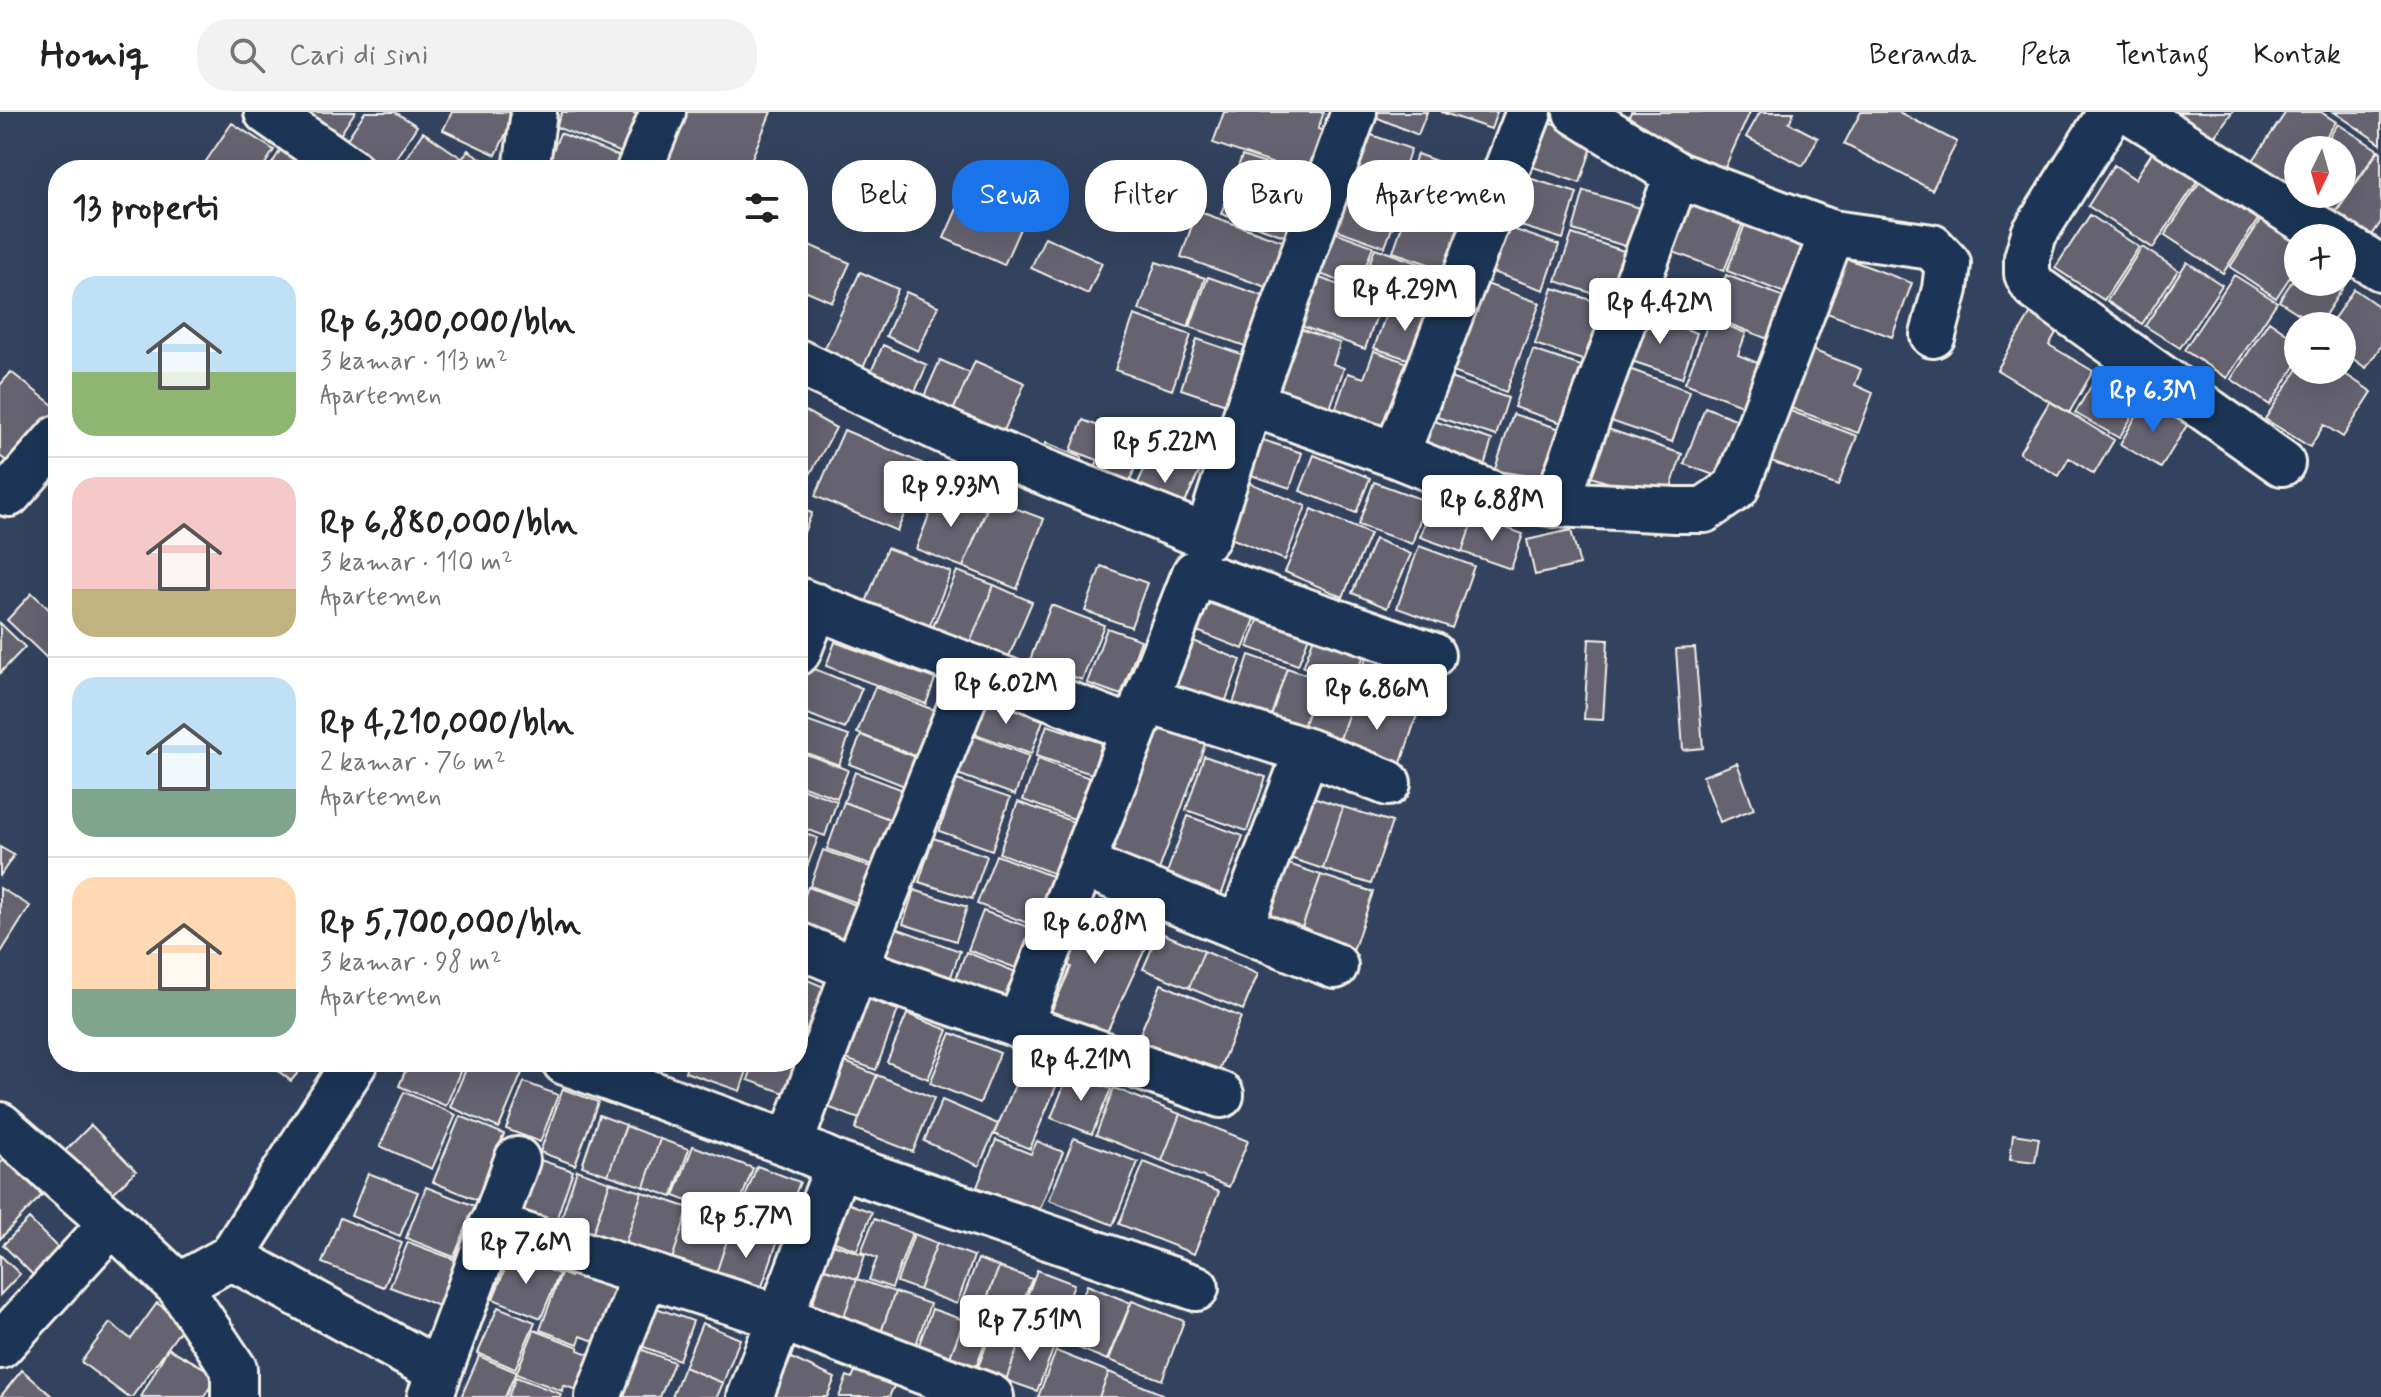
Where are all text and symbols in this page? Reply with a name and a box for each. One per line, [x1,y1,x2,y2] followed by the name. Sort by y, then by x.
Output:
[197,19,757,91] search box
[40,31,149,80] text: Homiq
[225,33,269,77] icon: search
[289,36,429,75] text: Cari di sini
[1869,37,1976,74] text: Beranda
[2020,37,2072,74] text: Peta
[2116,37,2209,74] text: Tentang
[2253,37,2341,74] text: Kontak
[2284,136,2356,208] north arrow
[2284,136,2356,384] map controls
[832,160,936,232] chip: Beli
[952,160,1069,232] chip: Sewa
[1085,160,1207,232] chip: Filter
[1223,160,1331,232] chip: Baru
[1347,160,1534,232] chip: Apartemen
[72,186,218,231] text: 13 properti
[740,186,784,230] icon: filters
[2284,224,2356,296] button: +
[1322,265,1488,333] pin: Rp 4.29M
[1352,274,1458,308] text: Rp 4.29M
[1577,278,1743,346] pin: Rp 4.42M
[1607,287,1713,321] text: Rp 4.42M
[320,300,575,345] text: Rp 6,300,000/bln
[136,308,232,404] icon: home
[2284,312,2356,384] button: −
[320,345,508,379] text: 3 kamar · 113 m²
[2079,366,2227,434] pin: Rp 6.3M
[2110,375,2196,409] text: Rp 6.3M
[320,379,442,413] text: Apartemen
[1082,417,1248,485] pin: Rp 5.22M
[1113,426,1217,460] text: Rp 5.22M
[868,461,1034,529] pin: Rp 9.93M
[902,470,1000,504] text: Rp 9.93M
[1409,475,1575,543] pin: Rp 6.88M
[1440,484,1544,518] text: Rp 6.88M
[320,501,577,546] text: Rp 6,880,000/bln
[136,509,232,605] icon: home
[320,546,513,580] text: 3 kamar · 110 m²
[320,580,442,614] text: Apartemen
[923,658,1089,726] pin: Rp 6.02M
[1294,664,1460,732] pin: Rp 6.86M
[954,667,1058,701] text: Rp 6.02M
[1325,673,1429,707] text: Rp 6.86M
[320,701,574,746] text: Rp 4,210,000/bln
[136,709,232,805] icon: home
[320,746,506,780] text: 2 kamar · 76 m²
[320,780,442,814] text: Apartemen
[1012,898,1178,966] pin: Rp 6.08M
[320,901,581,946] text: Rp 5,700,000/bln
[1043,907,1147,941] text: Rp 6.08M
[136,909,232,1005] icon: home
[320,946,501,980] text: 3 kamar · 98 m²
[320,980,442,1014] text: Apartemen
[998,1035,1164,1103] pin: Rp 4.21M
[1031,1044,1131,1078] text: Rp 4.21M
[672,1192,820,1260] pin: Rp 5.7M
[699,1201,793,1235] text: Rp 5.7M
[452,1218,600,1286] pin: Rp 7.6M
[481,1227,571,1261] text: Rp 7.6M
[947,1295,1113,1363] pin: Rp 7.51M
[978,1304,1082,1338] text: Rp 7.51M

